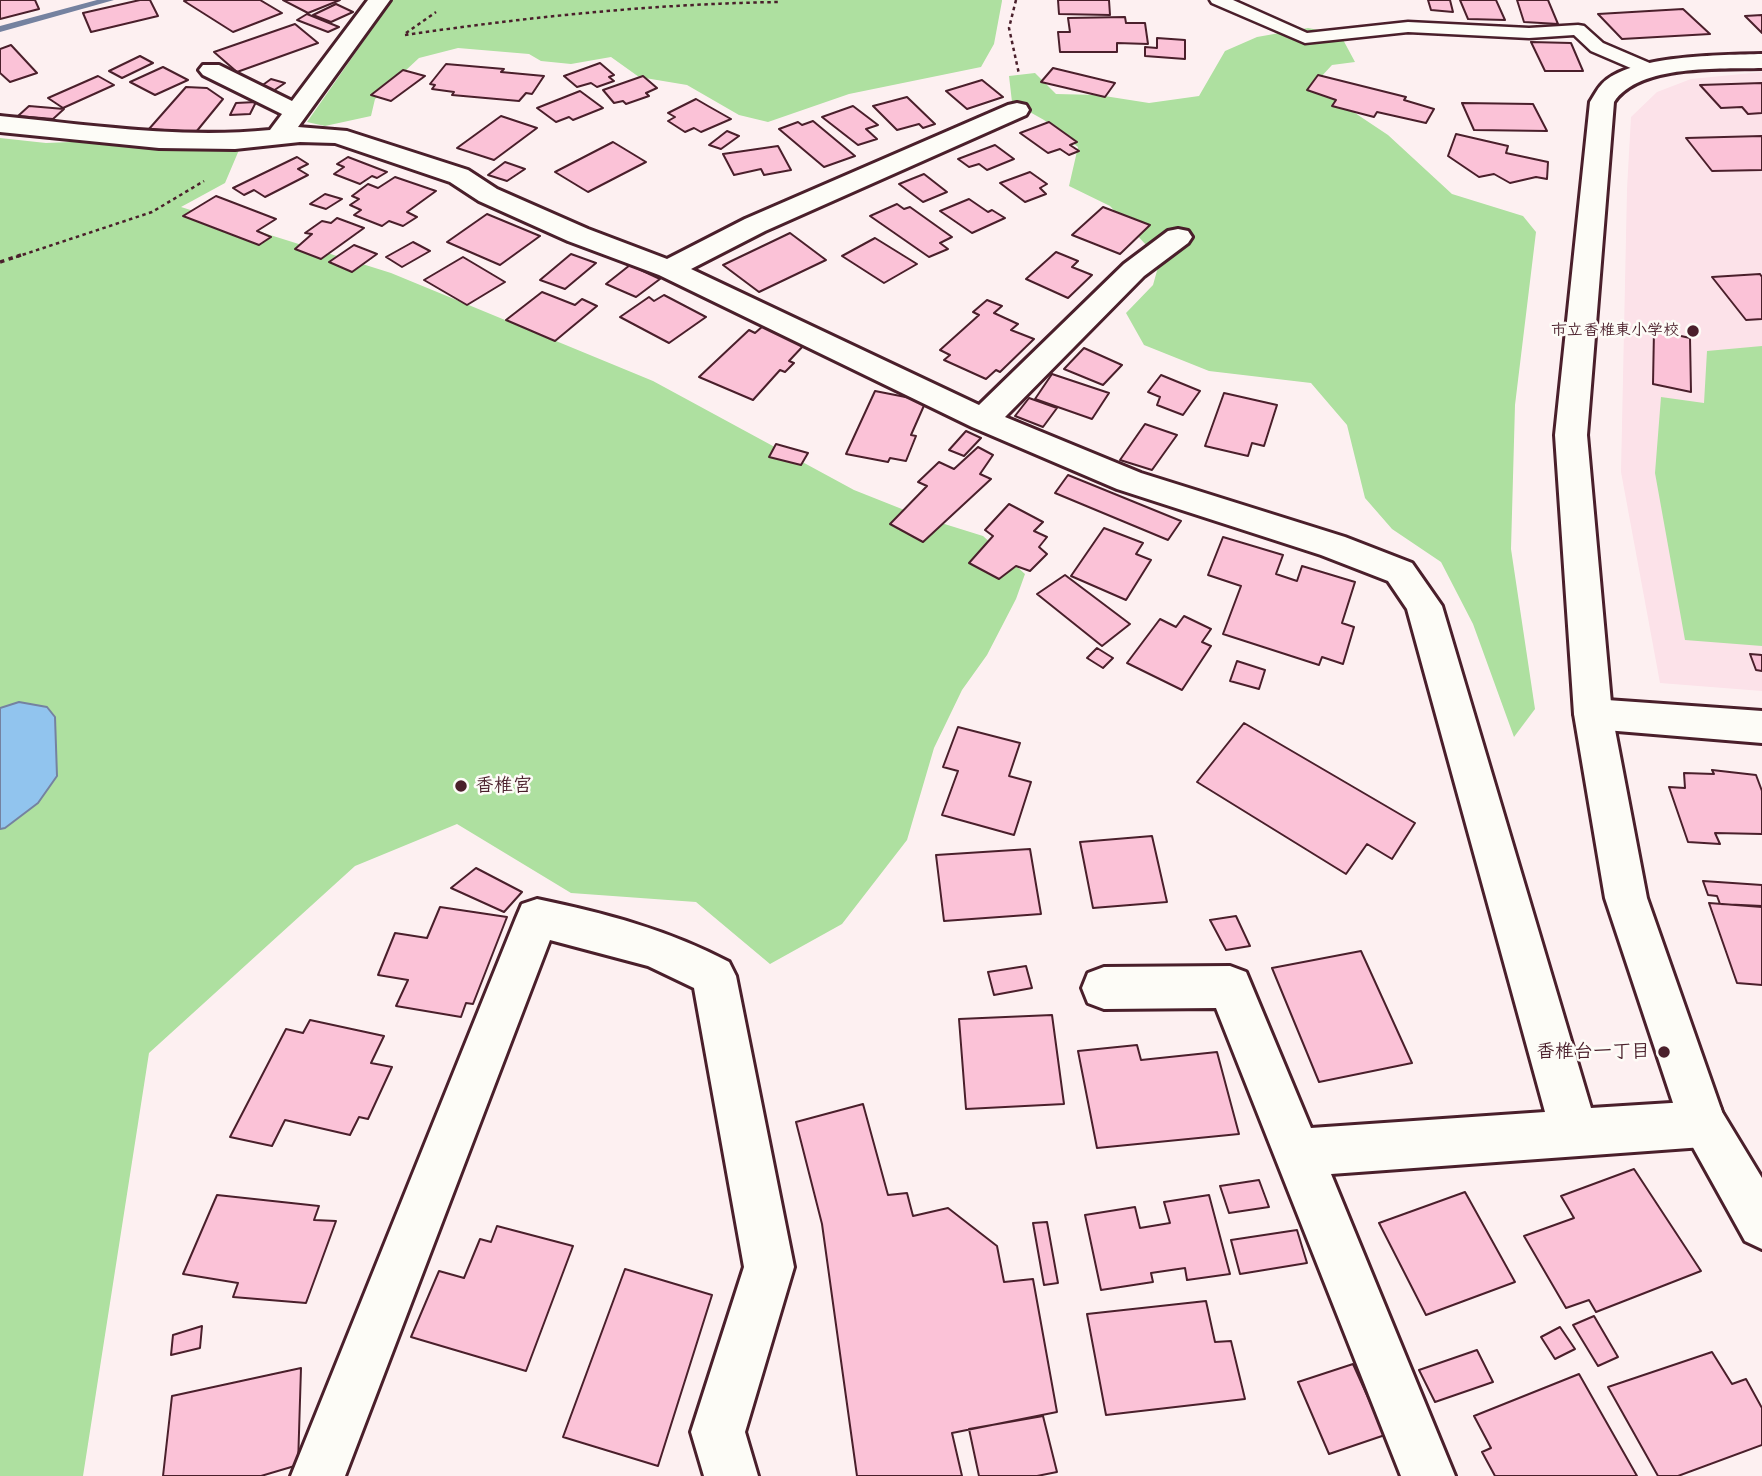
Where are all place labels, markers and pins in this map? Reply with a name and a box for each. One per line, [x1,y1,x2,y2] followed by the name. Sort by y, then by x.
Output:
[1551,321,1679,341] place label: 市立香椎東小学校
[1685,323,1701,339] marker: 市立香椎東小学校
[475,775,532,797] place label: 香椎宮
[453,778,469,794] marker: 香椎宮
[1536,1041,1650,1063] place label: 香椎台一丁目
[1656,1044,1672,1060] marker: 香椎台一丁目

